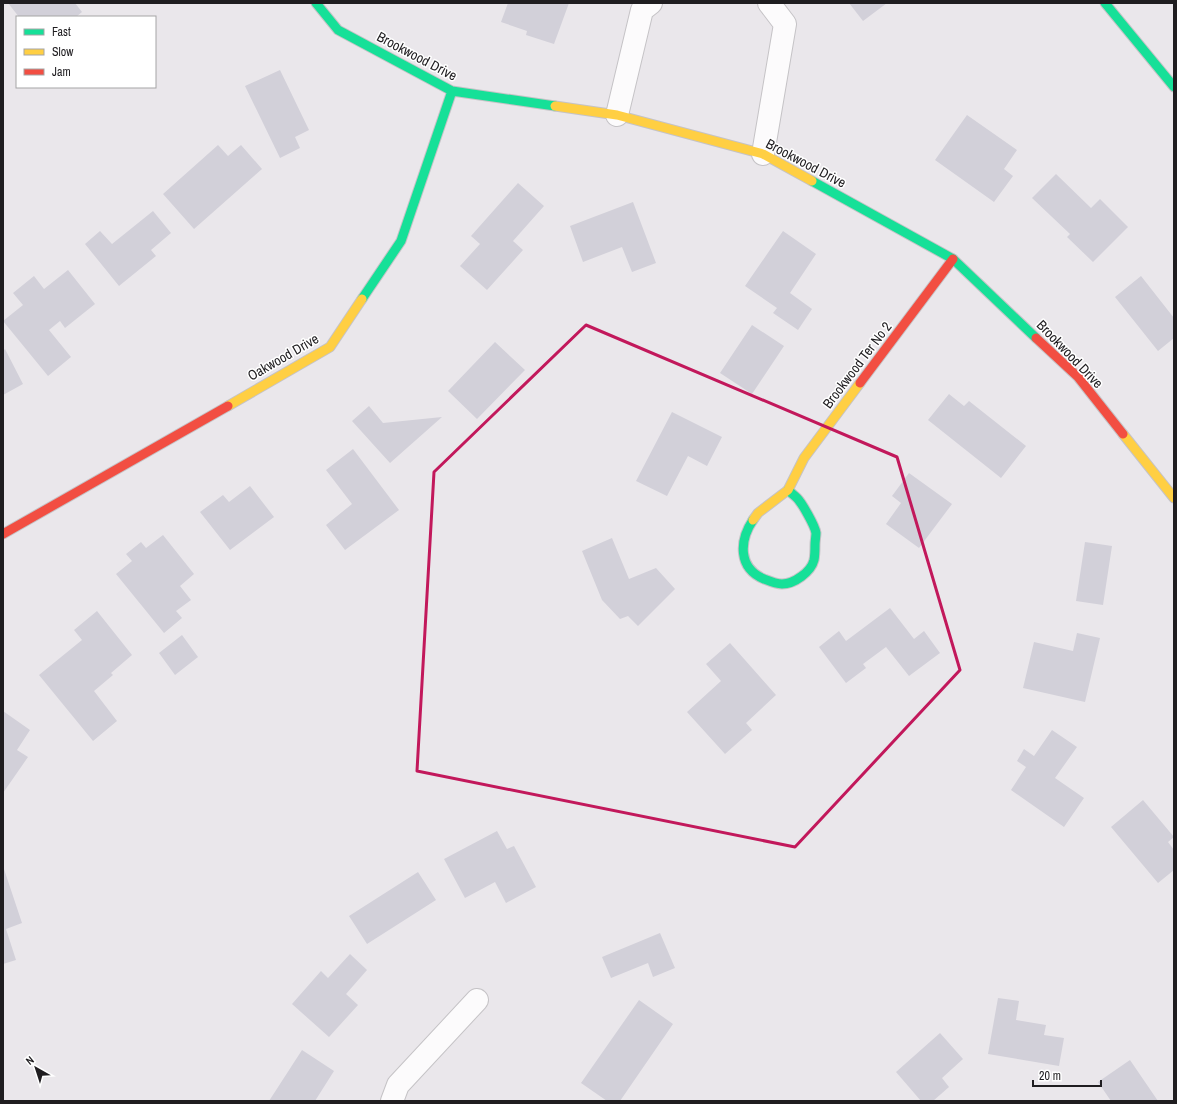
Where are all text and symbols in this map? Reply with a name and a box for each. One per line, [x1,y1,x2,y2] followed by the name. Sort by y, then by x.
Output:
[16,16,156,88] legend
[52,24,71,40] text: Fast
[374,27,460,85] street label: Brookwood Drive
[52,44,74,60] text: Slow
[52,64,71,80] text: Jam
[763,134,849,192] street label: Brookwood Drive
[1033,316,1107,392] street label: Brookwood Drive
[819,318,895,412] street label: Brookwood Ter No 2
[244,329,322,385] street label: Oakwood Drive
[16,1048,56,1088] north arrow
[23,1053,37,1068] text: N
[1033,1062,1101,1088] scale bar
[1039,1068,1061,1084] text: 20 m

